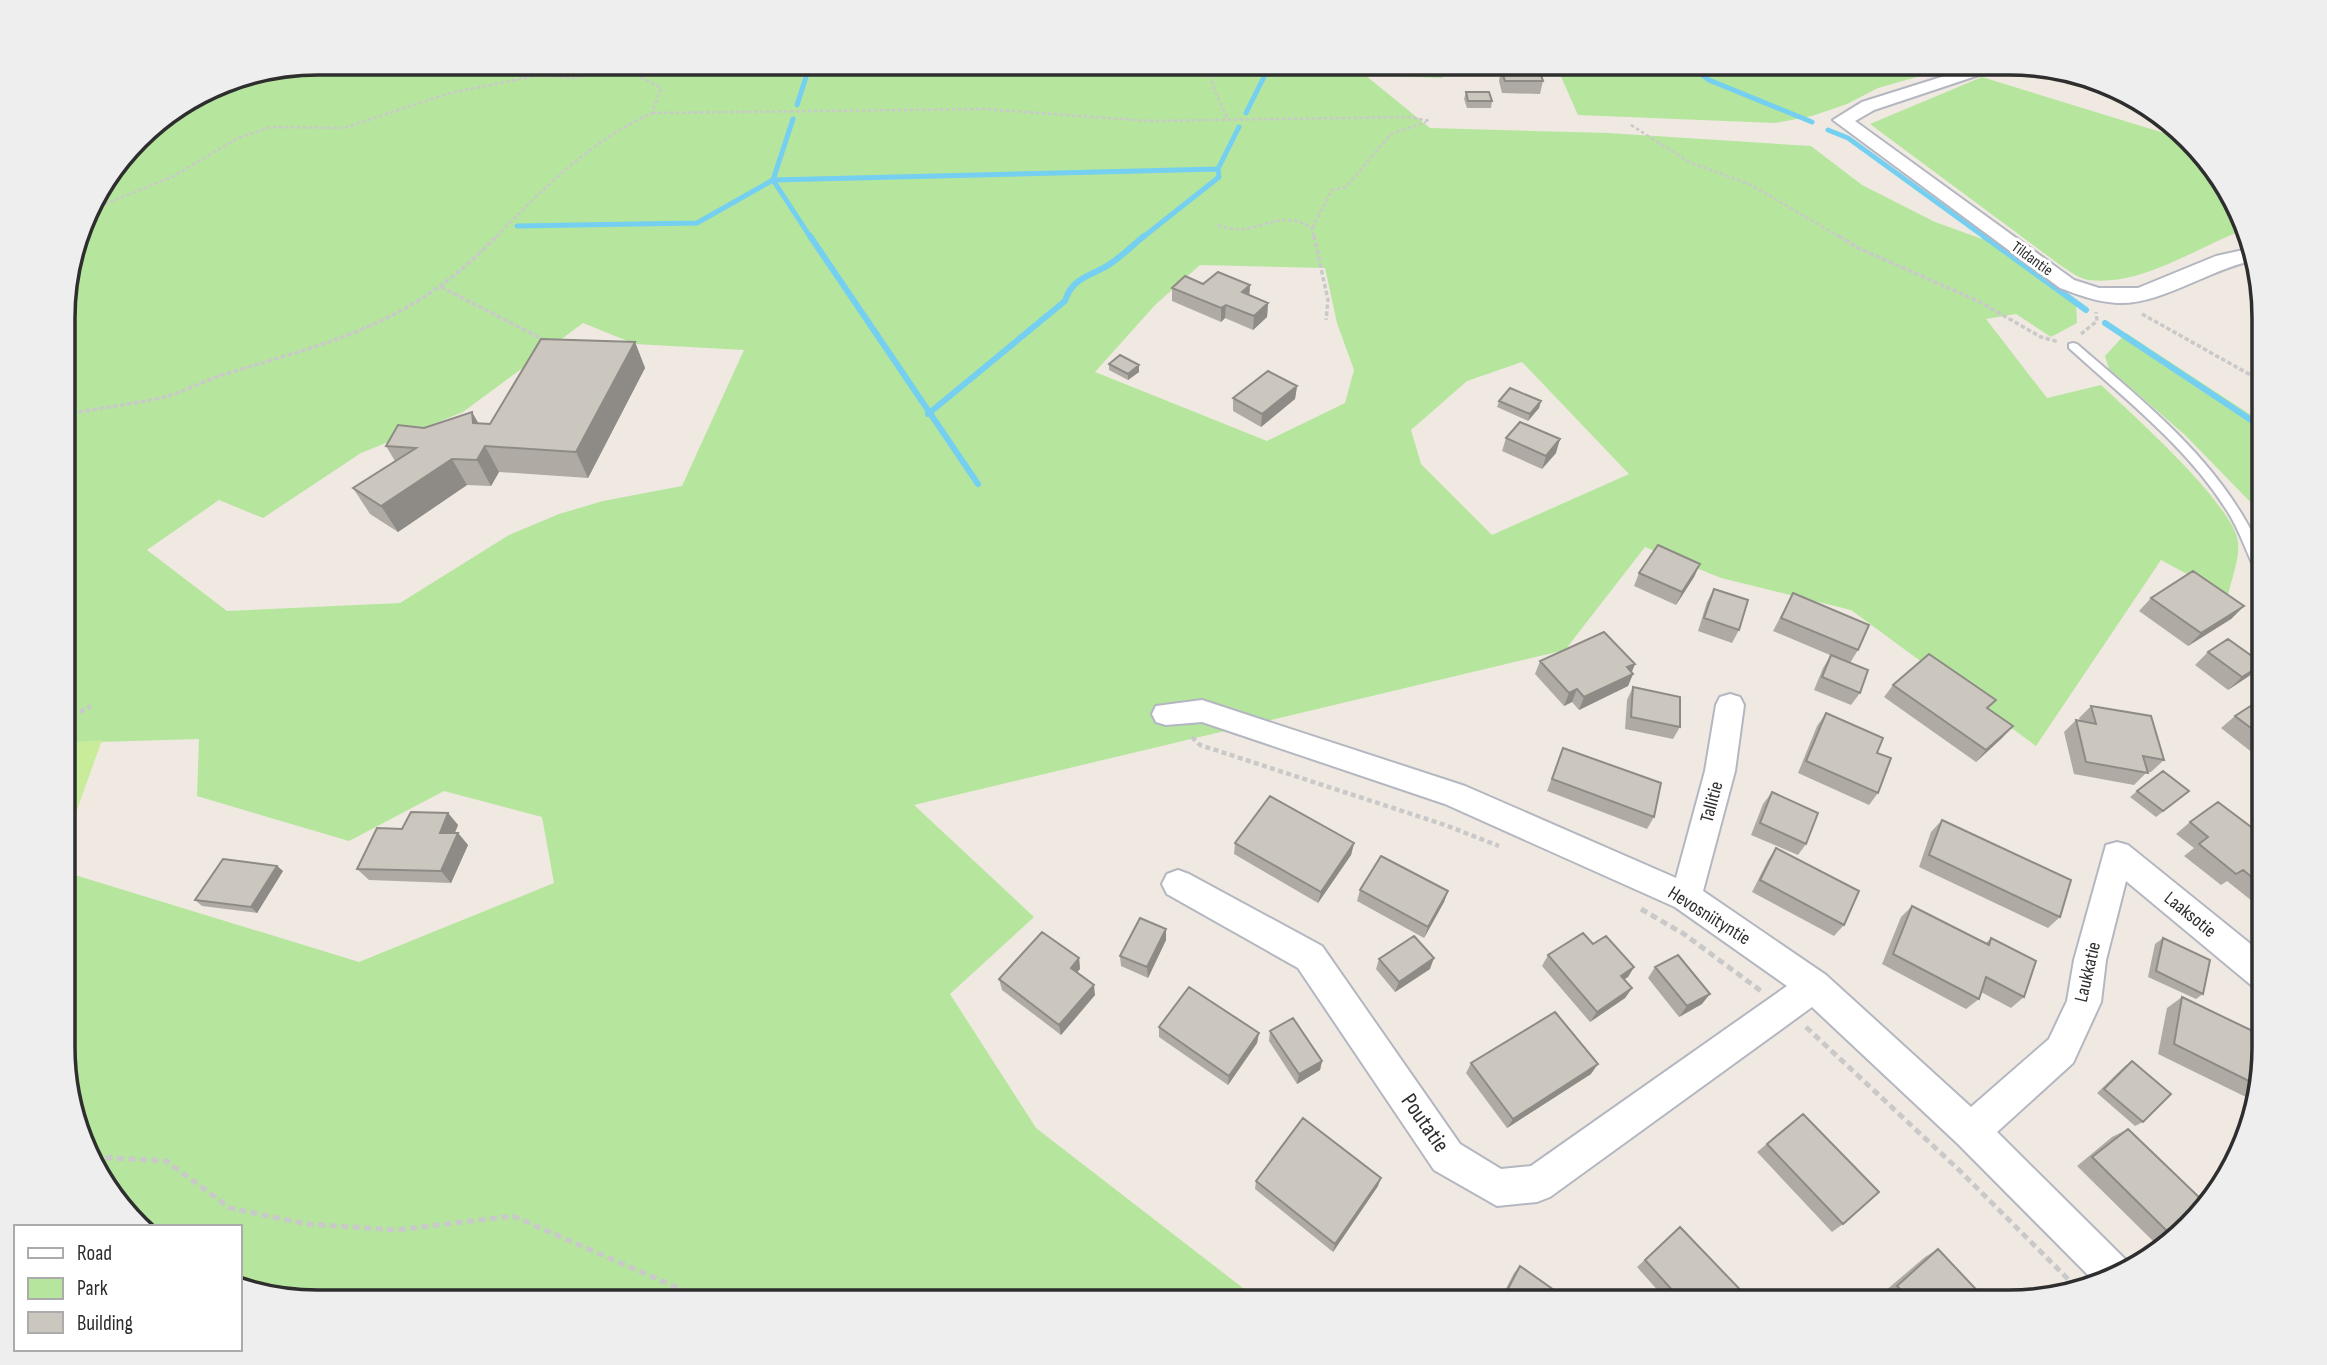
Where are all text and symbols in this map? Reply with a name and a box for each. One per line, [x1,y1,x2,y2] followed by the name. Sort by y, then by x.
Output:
[2008,238,2056,280] street label: Tildantie
[1695,779,1729,825] street label: Tallitie
[1664,882,1754,950] street label: Hevosniityntie
[2159,887,2221,943] street label: Laaksotie
[2070,940,2106,1004] street label: Laukkatie
[1395,1088,1455,1158] street label: Poutatie
[14,1225,242,1351] legend
[77,1241,112,1266] text: Road
[77,1276,108,1301] text: Park
[77,1311,133,1336] text: Building

